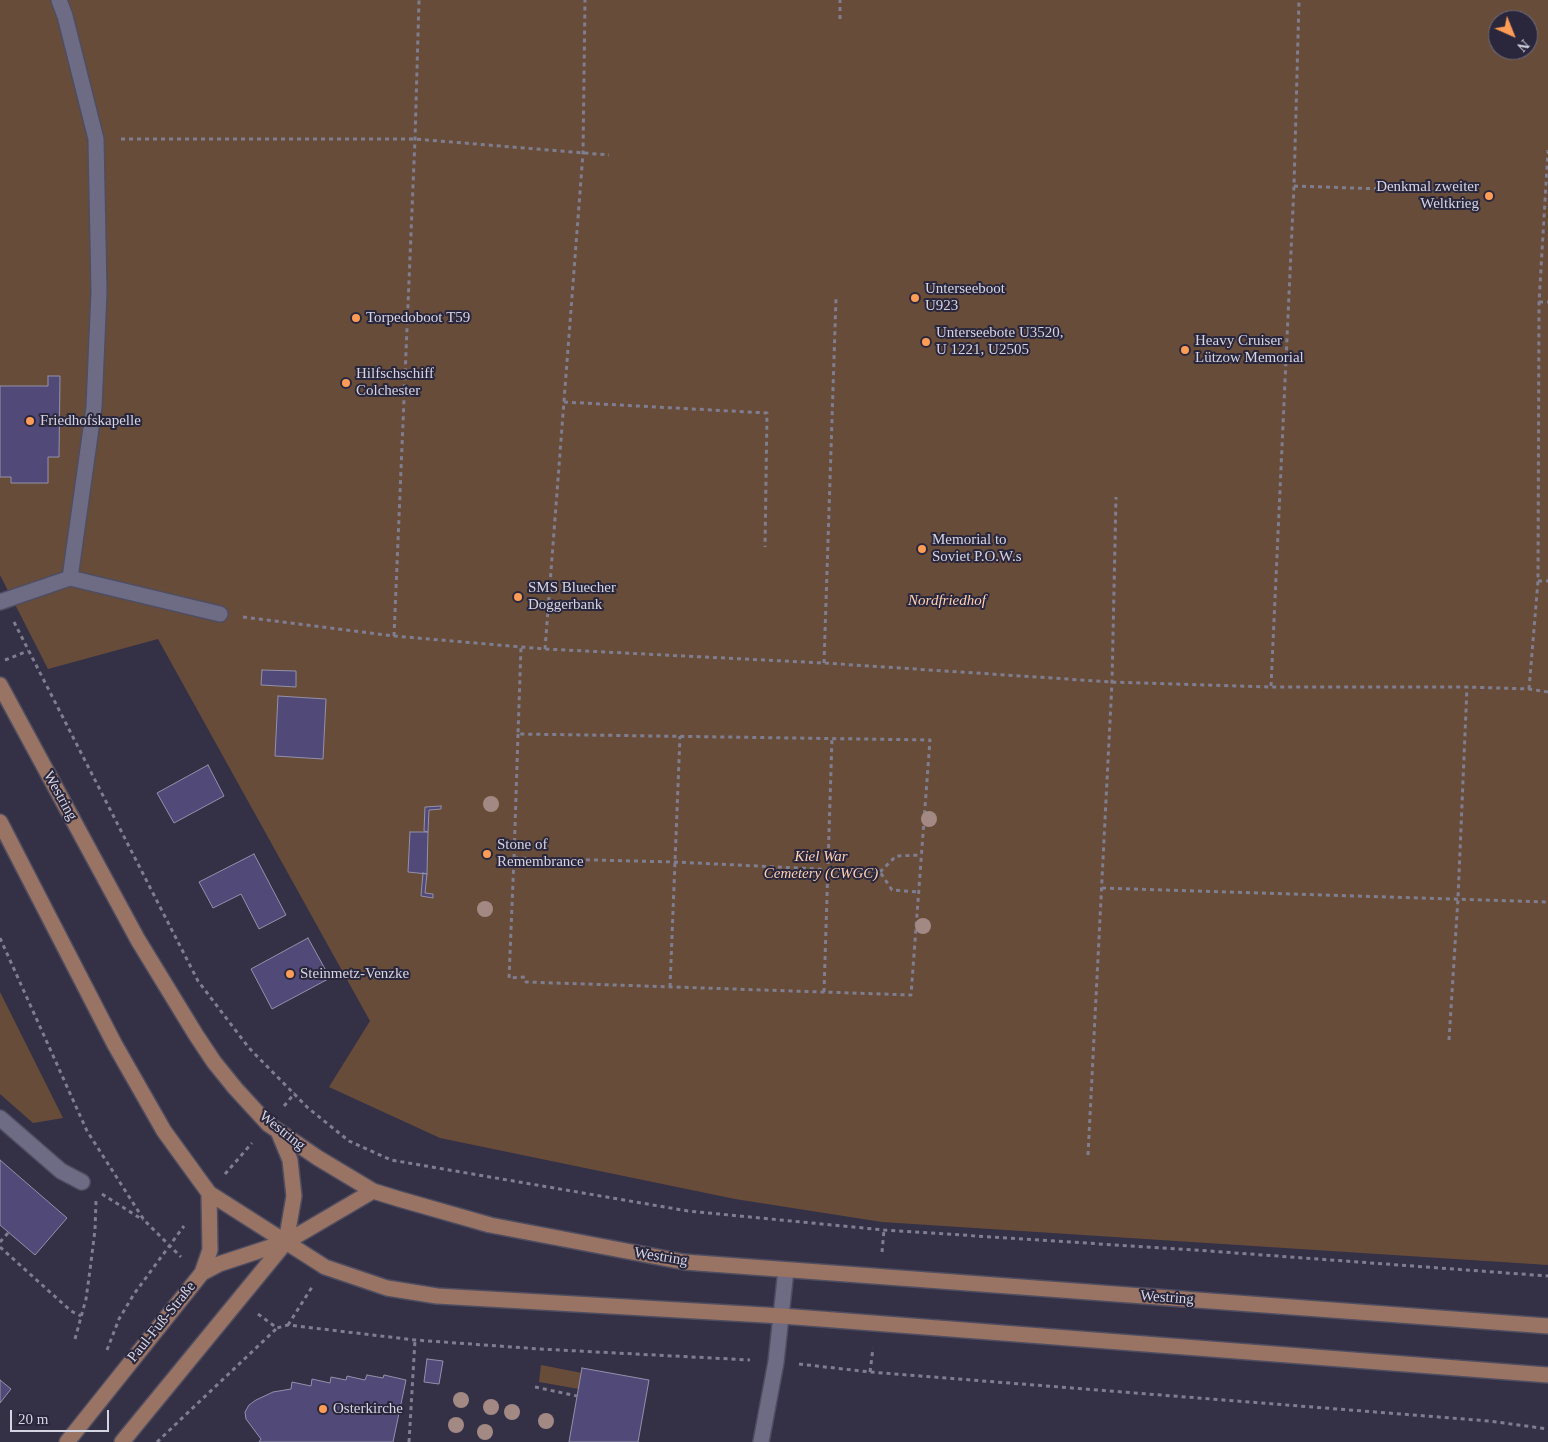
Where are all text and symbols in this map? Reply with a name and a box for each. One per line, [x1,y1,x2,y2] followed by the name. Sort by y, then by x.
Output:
[1488,10,1538,60] north arrow
[1514,37,1532,54] text: N
[1376,178,1479,213] place label: Denkmal zweiter Weltkrieg
[1483,190,1495,202] marker: Denkmal zweiter Weltkrieg
[925,280,1005,315] place label: Unterseeboot U923
[909,292,921,304] marker: Unterseeboot U923
[366,309,470,327] place label: Torpedoboot T59
[350,312,362,324] marker: Torpedoboot T59
[936,324,1063,359] place label: Unterseebote U3520, U 1221, U2505
[1195,332,1304,367] place label: Heavy Cruiser Lützow Memorial
[920,336,932,348] marker: Unterseebote U3520, U 1221, U2505
[1179,344,1191,356] marker: Heavy Cruiser Lützow Memorial
[356,365,434,400] place label: Hilfschschiff Colchester
[340,377,352,389] marker: Hilfschschiff Colchester
[40,412,141,430] place label: Friedhofskapelle
[24,415,36,427] marker: Friedhofskapelle
[932,531,1021,566] place label: Memorial to Soviet P.O.W.s
[916,543,928,555] marker: Memorial to Soviet P.O.W.s
[528,579,616,614] place label: SMS Bluecher Doggerbank
[512,591,524,603] marker: SMS Bluecher Doggerbank
[908,592,986,610] park label: Nordfriedhof
[39,768,81,824] street label: Westring
[497,836,584,871] place label: Stone of Remembrance
[481,848,493,860] marker: Stone of Remembrance
[764,848,878,883] park label: Kiel War Cemetery (CWGC)
[300,965,409,983] place label: Steinmetz-Venzke
[284,968,296,980] marker: Steinmetz-Venzke
[255,1107,309,1155] street label: Westring
[633,1244,689,1270] street label: Westring
[124,1278,200,1366] street label: Paul-Fuß-Straße
[1140,1287,1194,1309] street label: Westring
[12,1400,111,1432] scale bar
[333,1400,403,1418] place label: Osterkirche
[317,1403,329,1415] marker: Osterkirche
[18,1411,48,1427] text: 20 m

